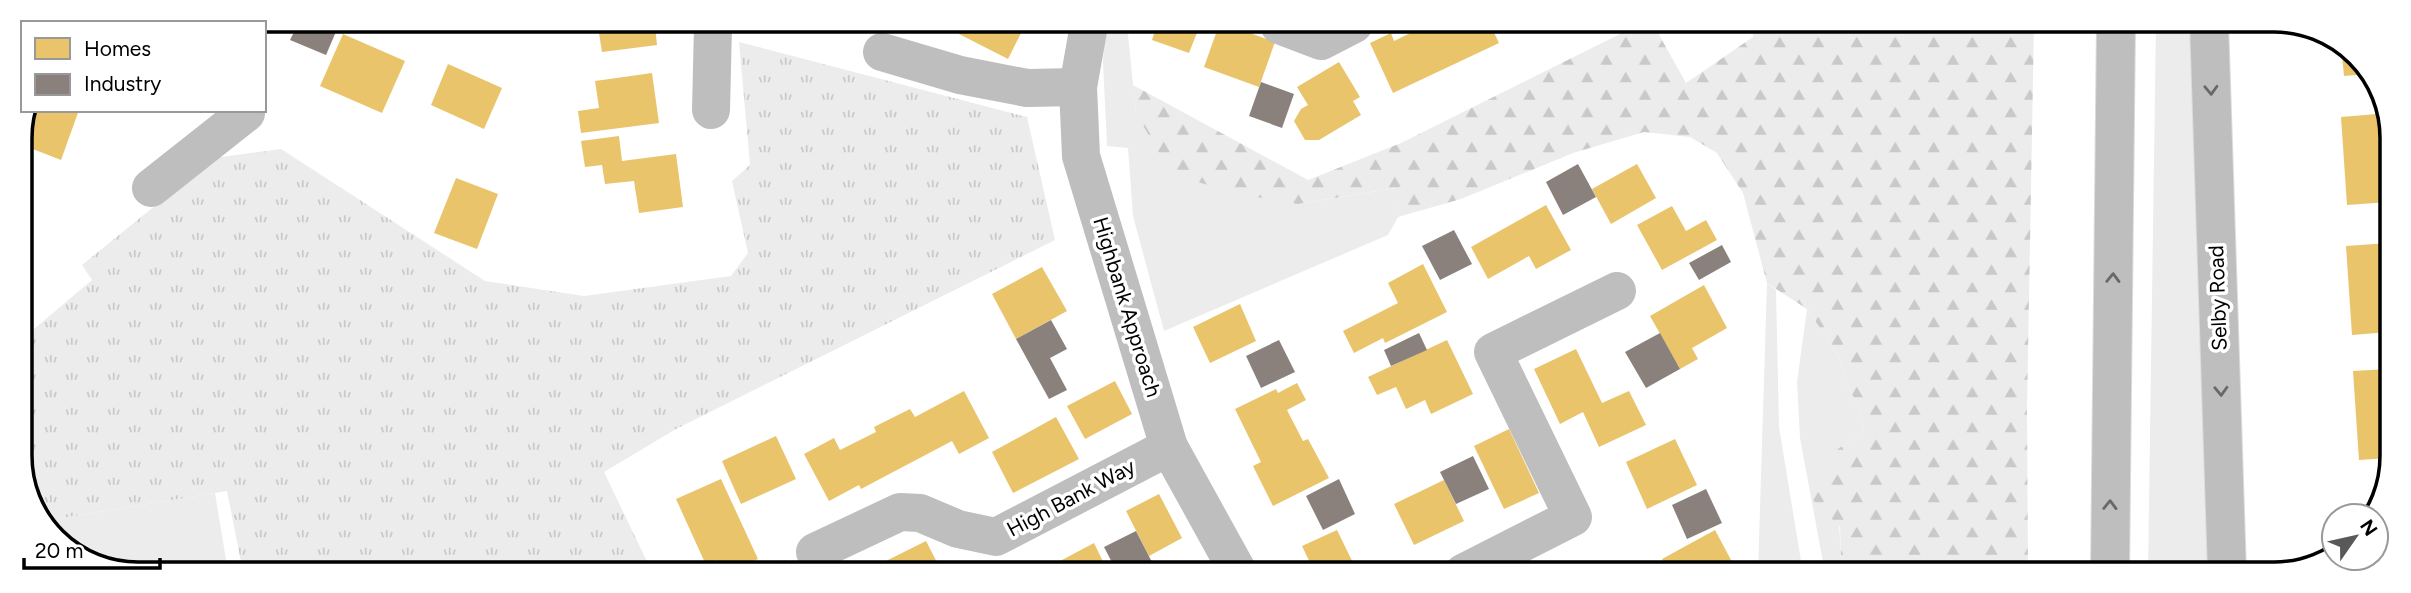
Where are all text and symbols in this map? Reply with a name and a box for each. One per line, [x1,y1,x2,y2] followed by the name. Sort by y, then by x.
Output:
[21,21,266,112] legend
[84,36,151,61] text: Homes
[84,71,161,96] text: Industry
[2203,85,2219,96] one-way arrow
[1088,214,1167,400] street label: Highbank Approach
[2203,245,2232,351] street label: Selby Road
[2106,272,2121,283] one-way arrow
[2213,386,2228,397] one-way arrow
[1002,453,1139,542] street label: High Bank Way
[2103,499,2118,510] one-way arrow
[2320,502,2390,572] north arrow
[2355,515,2382,540] text: N
[24,526,161,570] scale bar
[35,538,83,563] text: 20 m

